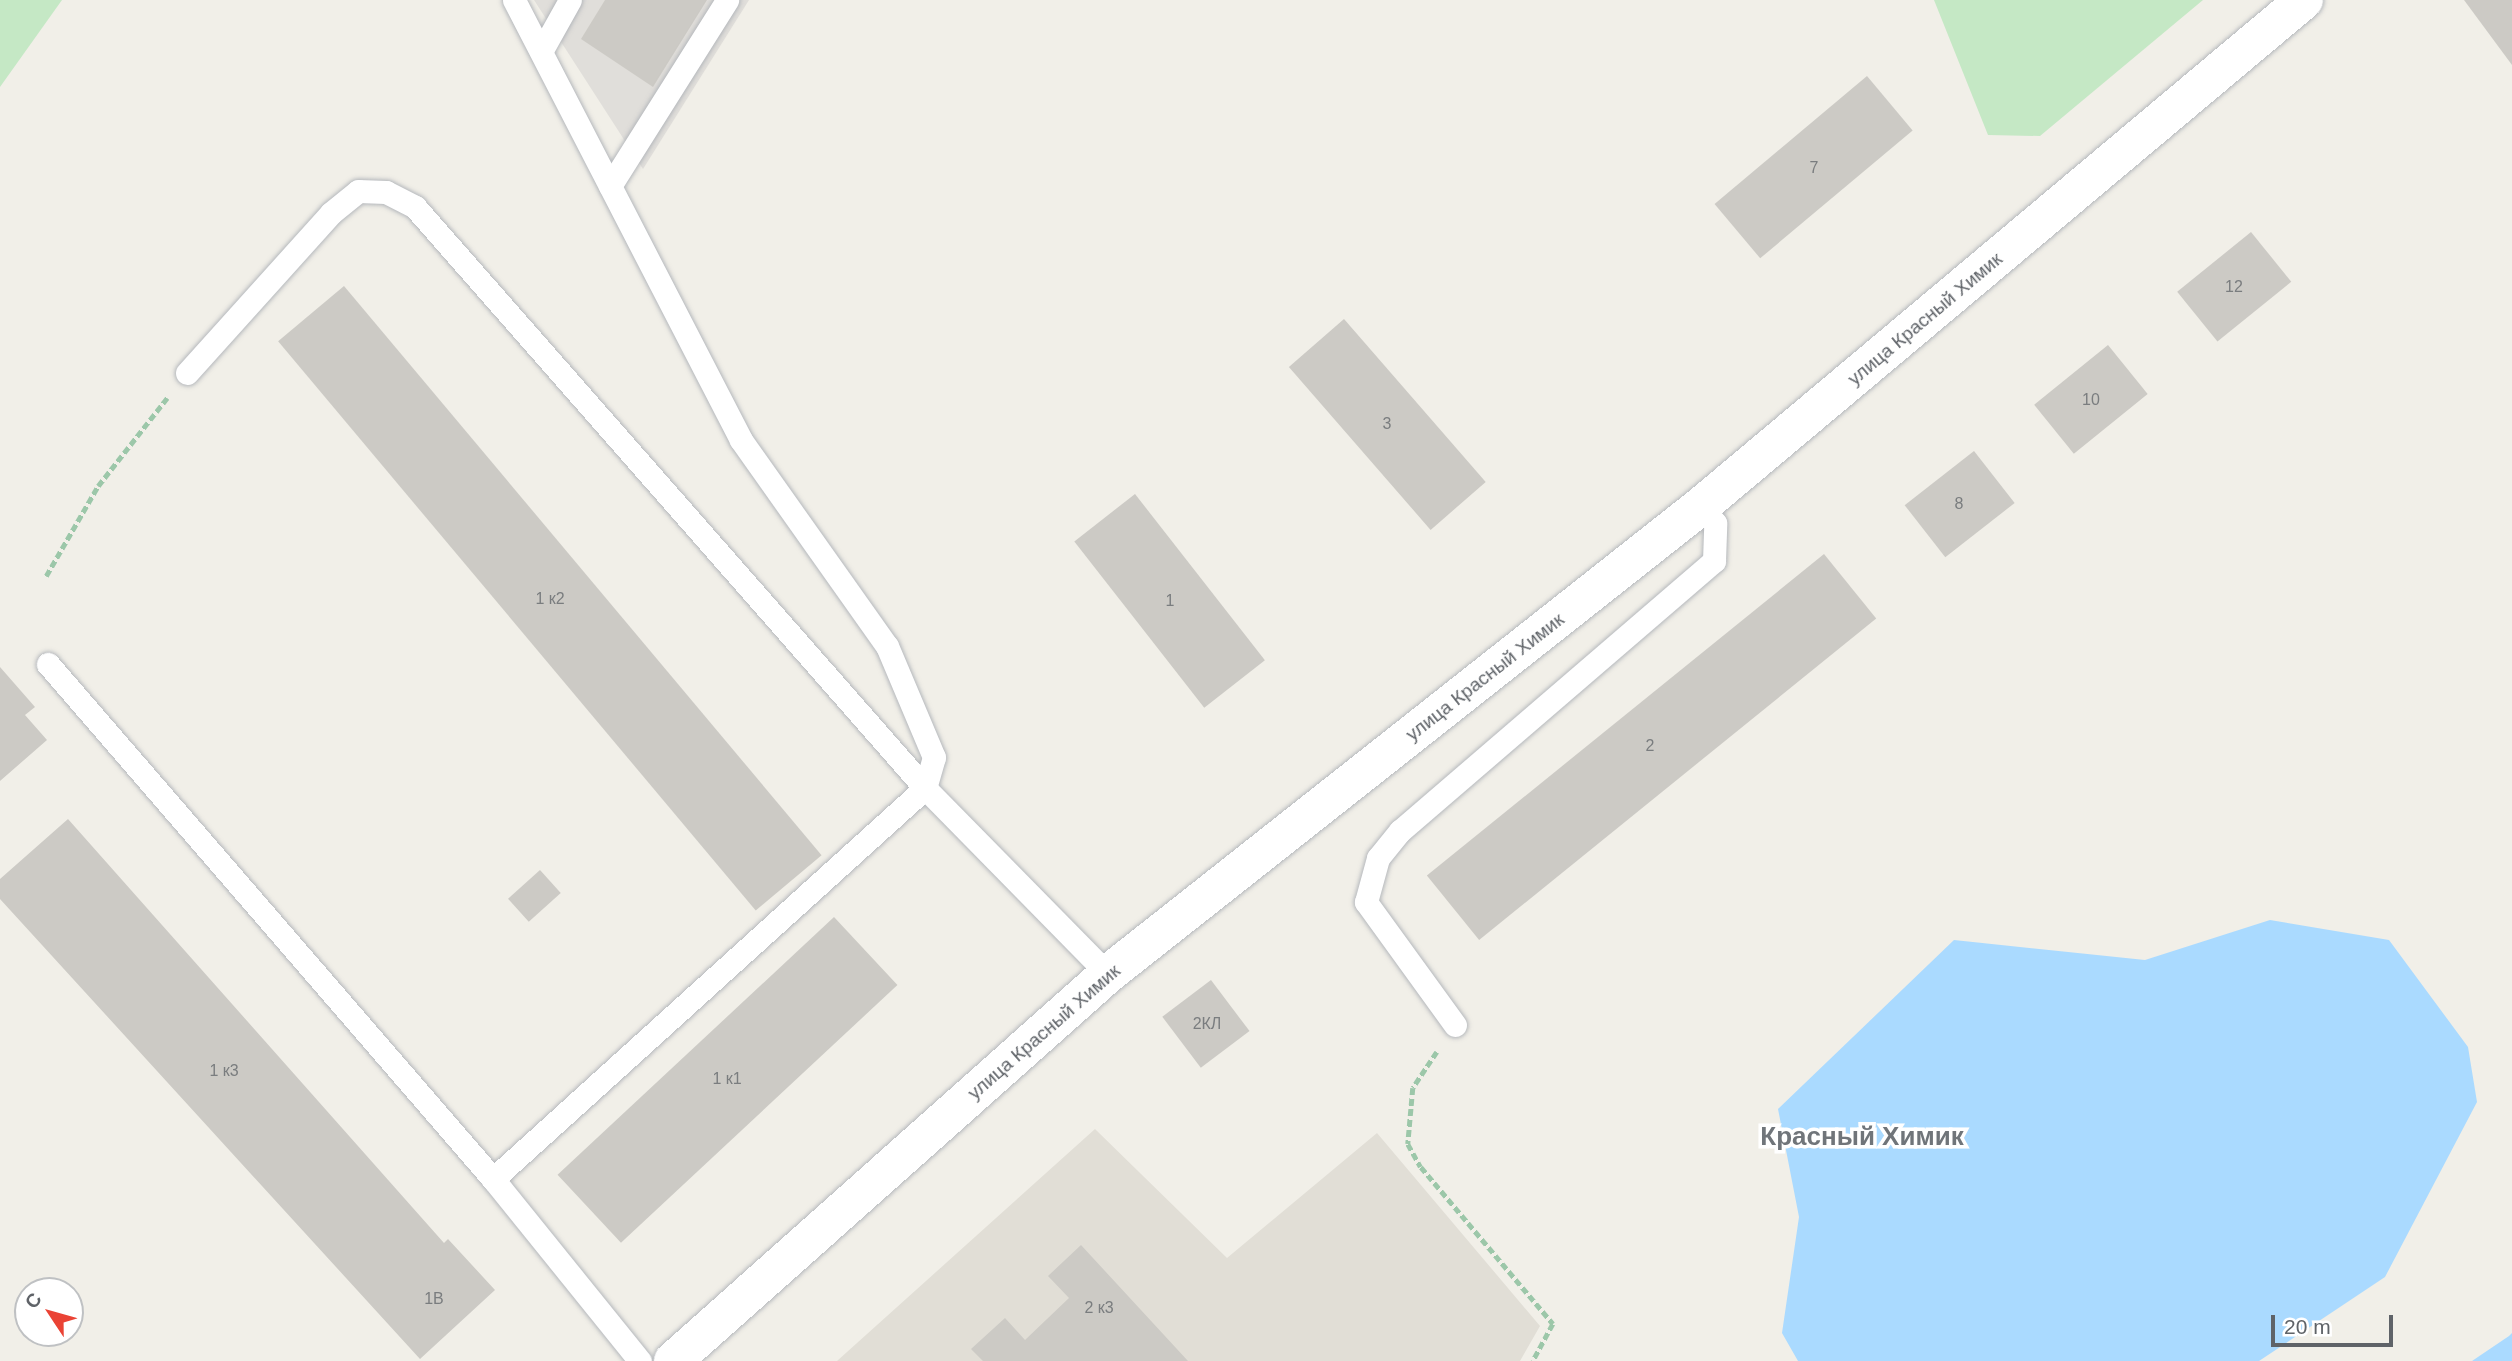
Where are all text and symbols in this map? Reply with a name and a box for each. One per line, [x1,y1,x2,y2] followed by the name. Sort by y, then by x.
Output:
[1810,158,1818,178] house number: 7
[1843,248,2007,390] street label: улица Красный Химик
[2225,277,2243,297] house number: 12
[2082,390,2100,410] house number: 10
[1383,414,1391,434] house number: 3
[1955,494,1963,514] house number: 8
[535,589,565,609] house number: 1 к2
[1166,591,1174,611] house number: 1
[1401,608,1569,746] street label: улица Красный Химик
[1646,736,1654,756] house number: 2
[963,960,1125,1104] street label: улица Красный Химик
[1193,1014,1221,1034] house number: 2КЛ
[209,1061,239,1081] house number: 1 к3
[712,1069,742,1089] house number: 1 к1
[1760,1121,1964,1153] district label: Красный Химик
[14,1277,84,1347] north arrow
[21,1289,46,1312] text: С
[424,1289,444,1309] house number: 1В
[1084,1298,1114,1318] house number: 2 к3
[2274,1302,2396,1346] scale bar
[2284,1315,2331,1338] text: 20 m

